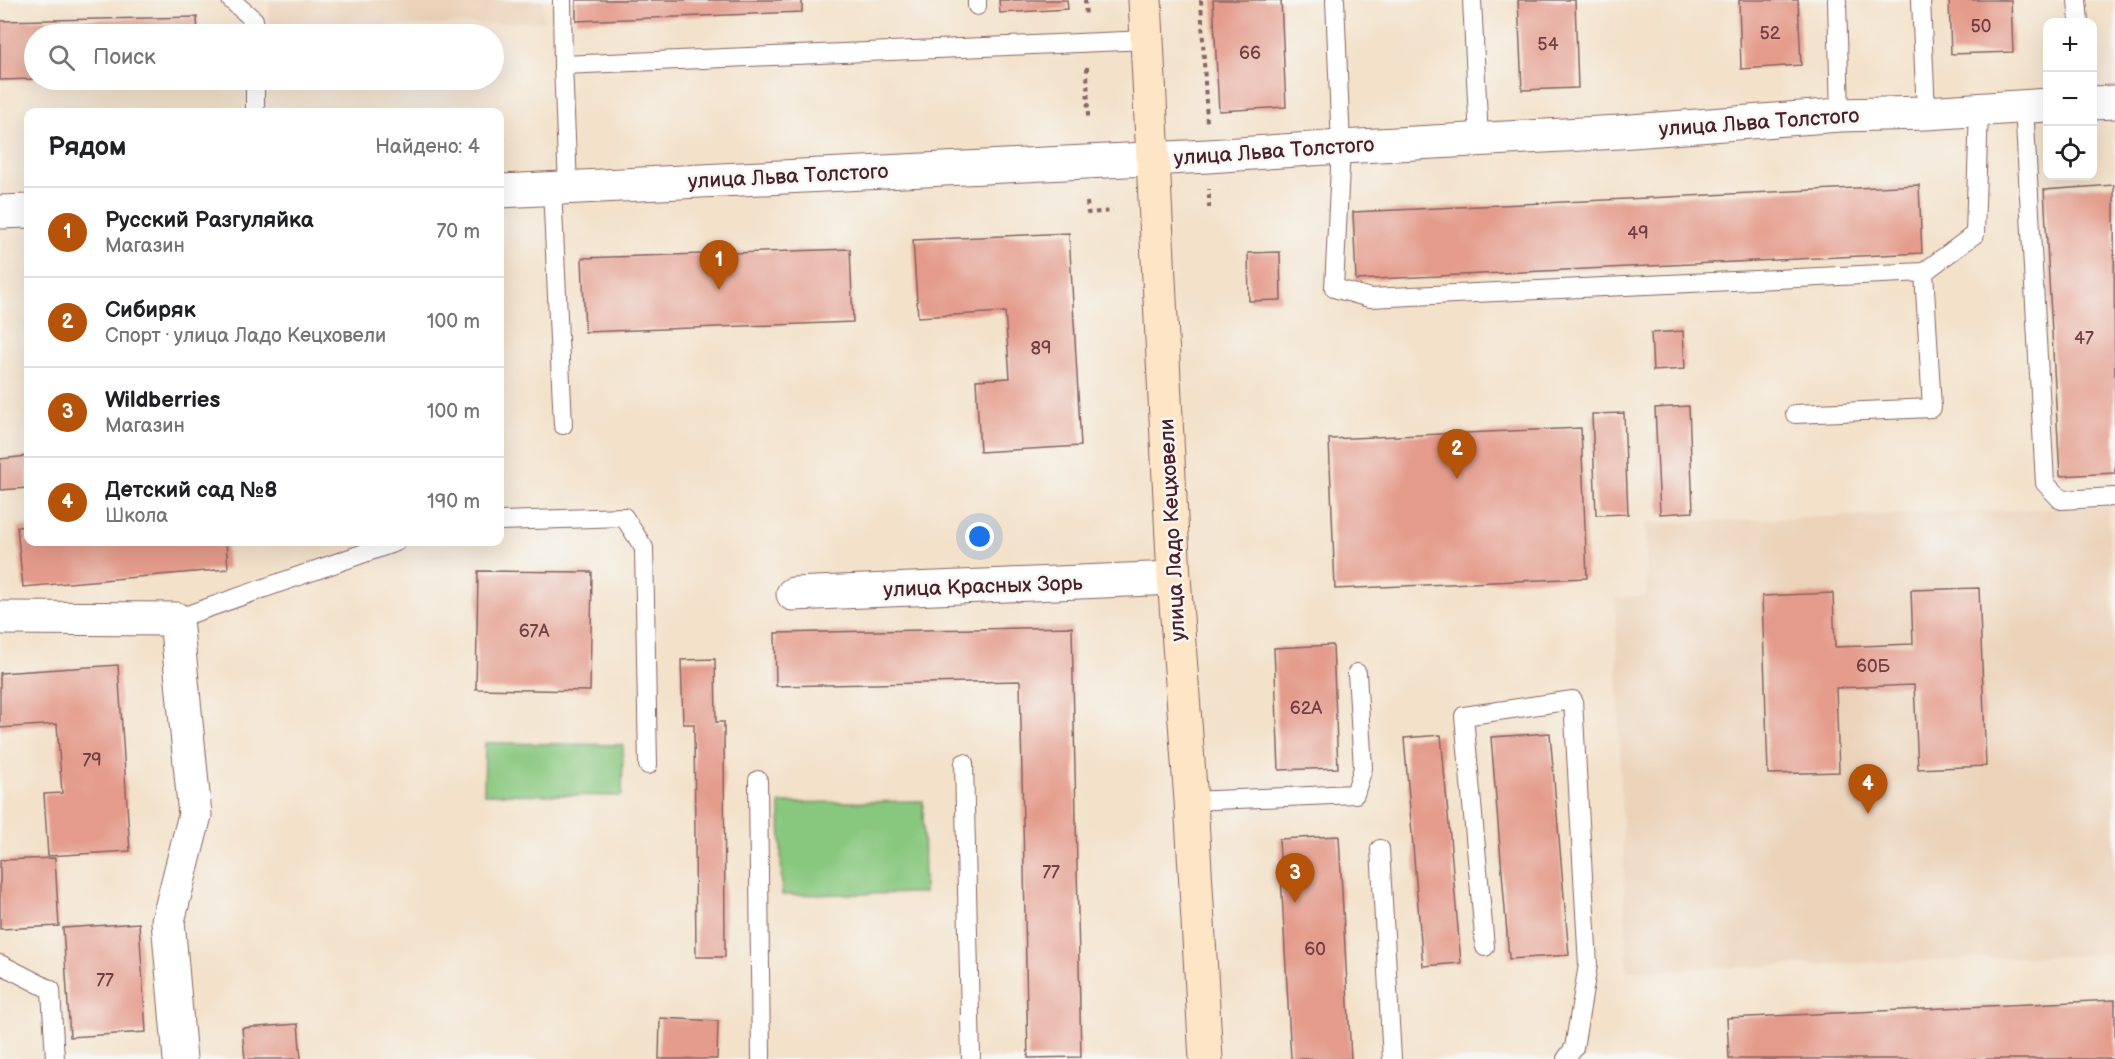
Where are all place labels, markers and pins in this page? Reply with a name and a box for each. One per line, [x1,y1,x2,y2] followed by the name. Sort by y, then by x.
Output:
[700,240,738,290] pin: 1
[1438,430,1476,479] pin: 2
[1848,764,1888,814] pin: 4
[1276,854,1314,903] pin: 3

